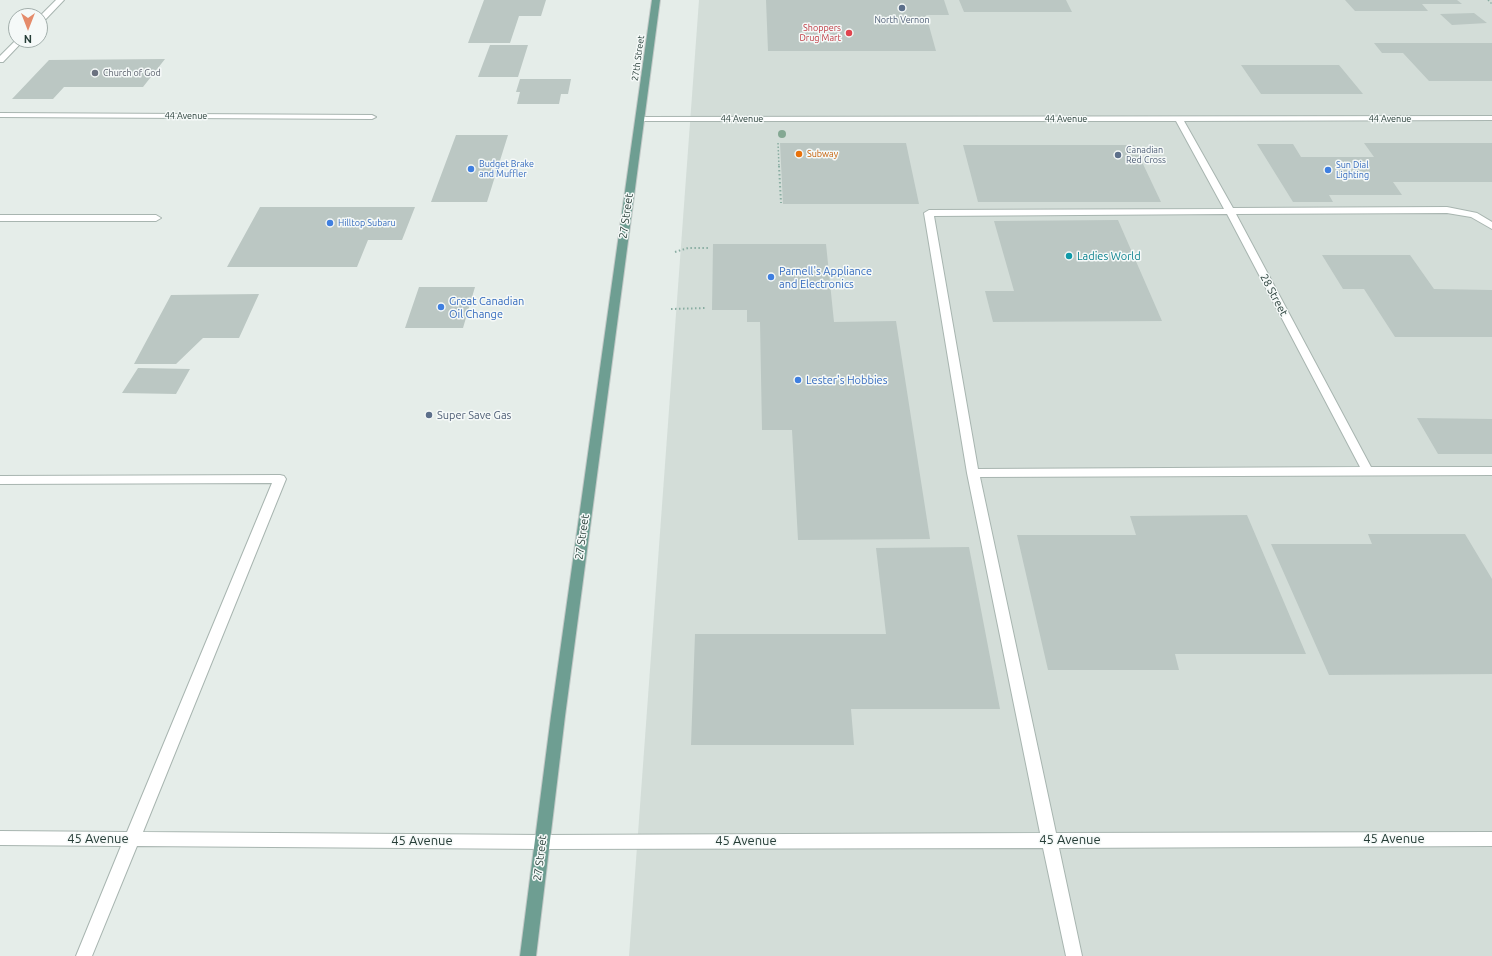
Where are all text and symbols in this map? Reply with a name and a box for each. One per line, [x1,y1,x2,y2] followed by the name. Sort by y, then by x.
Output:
[897,3,907,13] marker: North Vernon
[8,8,48,48] north arrow
[874,15,930,25] place label: North Vernon
[799,23,841,44] place label: Shoppers Drug Mart
[844,28,854,38] marker: Shoppers Drug Mart
[24,33,32,45] text: N
[629,34,647,82] street label: 27th Street
[90,68,100,78] marker: Church of God
[103,68,161,78] place label: Church of God
[165,111,207,121] street label: 44 Avenue
[721,114,763,124] street label: 44 Avenue
[1045,114,1087,124] street label: 44 Avenue
[1369,114,1411,124] street label: 44 Avenue
[1126,145,1166,166] place label: Canadian Red Cross
[794,149,804,159] marker: Subway
[807,149,838,159] place label: Subway
[1113,150,1123,160] marker: Canadian Red Cross
[479,159,534,180] place label: Budget Brake and Muffler
[1336,160,1369,181] place label: Sun Dial Lighting
[466,164,476,174] marker: Budget Brake and Muffler
[1323,165,1333,175] marker: Sun Dial Lighting
[616,192,636,240] street label: 27 Street
[325,218,335,228] marker: Hilltop Subaru
[338,218,396,228] place label: Hilltop Subaru
[1077,249,1141,263] place label: Ladies World
[1064,251,1074,261] marker: Ladies World
[779,264,872,290] place label: Parnell's Appliance and Electronics
[766,272,776,282] marker: Parnell's Appliance and Electronics
[1257,272,1291,318] street label: 28 Street
[449,294,524,320] place label: Great Canadian Oil Change
[436,302,446,312] marker: Great Canadian Oil Change
[806,373,887,387] place label: Lester's Hobbies
[793,375,803,385] marker: Lester's Hobbies
[437,408,511,422] place label: Super Save Gas
[424,410,434,420] marker: Super Save Gas
[572,513,592,561] street label: 27 Street
[67,831,129,847] street label: 45 Avenue
[1363,831,1425,847] street label: 45 Avenue
[1039,832,1101,848] street label: 45 Avenue
[391,833,453,849] street label: 45 Avenue
[715,833,777,849] street label: 45 Avenue
[531,835,549,881] street label: 27 Street

